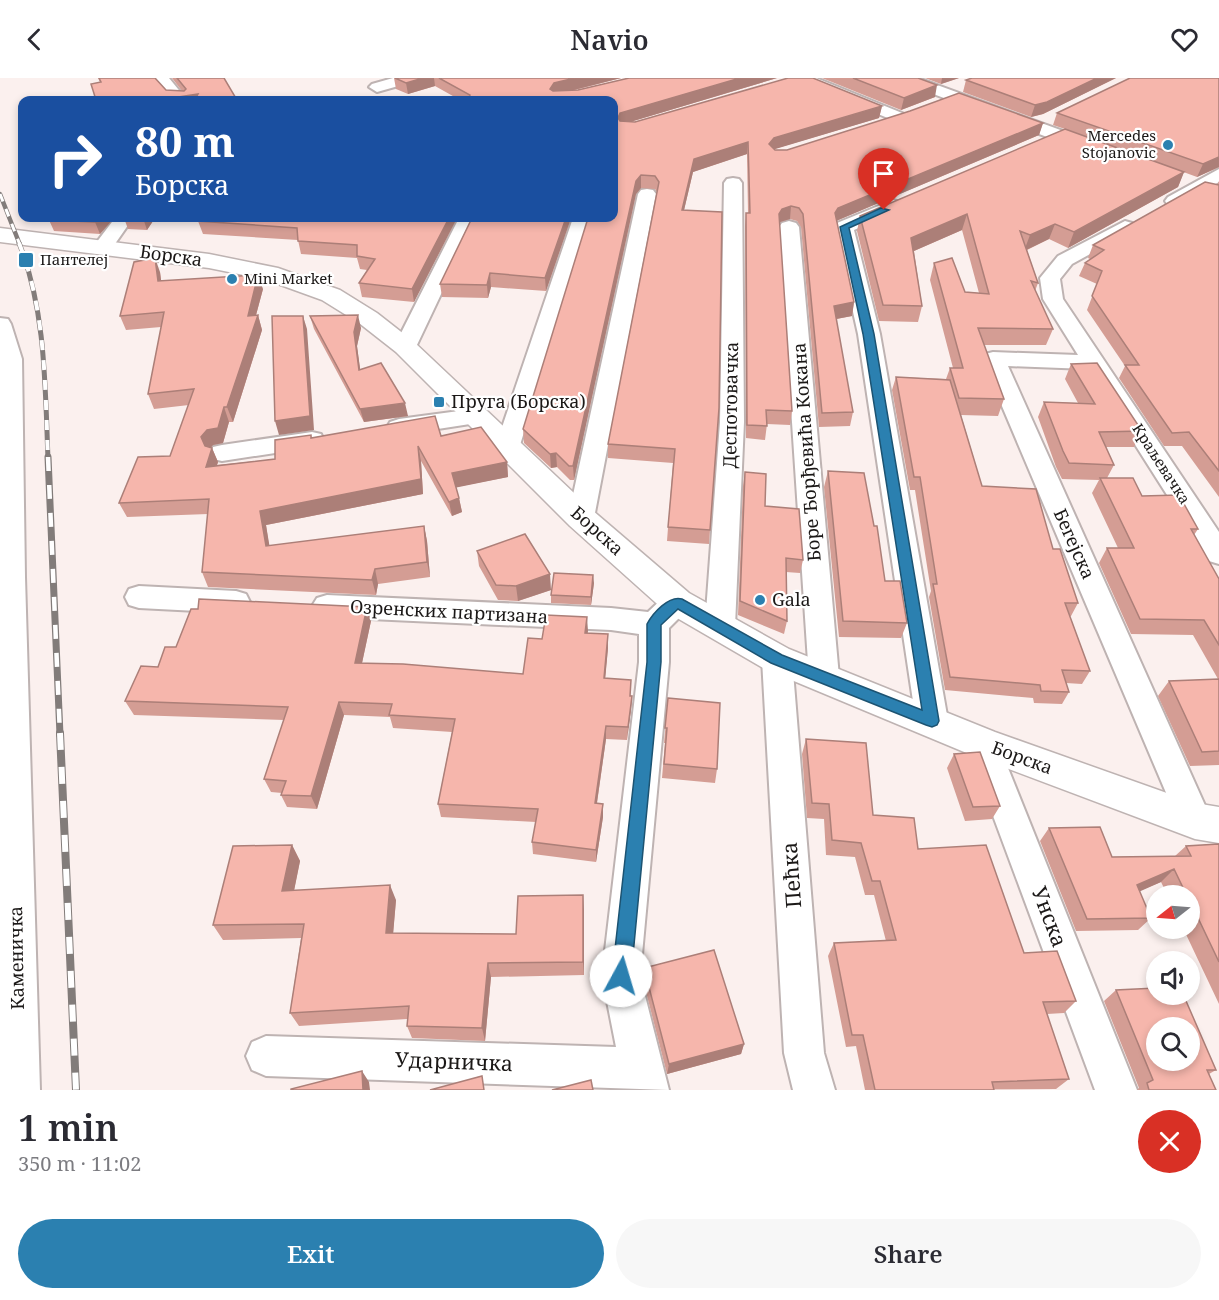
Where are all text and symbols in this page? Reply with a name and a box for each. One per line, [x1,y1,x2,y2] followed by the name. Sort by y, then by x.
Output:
[570,21,649,58] text: Navio
[18,23,51,56] icon: back
[1168,23,1201,56] icon: heart
[135,112,235,169] text: 80 m
[36,120,114,198] icon: right
[1082,125,1156,162] place label: Mercedes Stojanovic
[1161,138,1175,152] marker: Mercedes Stojanovic
[858,148,909,210] pin
[867,157,900,190] icon: arrive
[135,166,229,203] text: Борска
[138,239,204,271] street label: Борска
[40,249,108,269] place label: Пантелеј
[17,251,35,269] marker: Пантелеј
[244,268,333,288] place label: Mini Market
[225,272,239,286] marker: Mini Market
[717,341,743,468] street label: Деспотовачка
[786,342,826,562] street label: Боре Ђорђевића Кокана
[451,389,586,413] place label: Пруга (Борска)
[432,395,446,409] marker: Пруга (Борска)
[1128,419,1195,508] street label: Краљевачка
[566,500,629,560] street label: Борска
[1049,505,1101,583] street label: Бегејска
[772,587,811,611] place label: Gala
[753,593,767,607] marker: Gala
[349,594,549,628] street label: Озренских партизана
[989,735,1056,779] street label: Борска
[775,841,807,909] street label: Пећка
[1026,882,1074,951] street label: Унска
[1146,885,1200,939] north arrow
[1146,885,1200,1071] map controls
[3,906,29,1010] street label: Каменичка
[589,944,653,1008] position arrow
[1146,951,1200,1005] button: sound
[1146,1017,1200,1071] button: search
[395,1045,513,1077] street label: Ударничка
[18,1103,119,1152] text: 1 min
[1138,1110,1201,1173] button: close
[18,1150,141,1177] text: 350 m · 11:02
[18,1219,604,1288] button: Exit
[616,1219,1201,1288] button: Share

